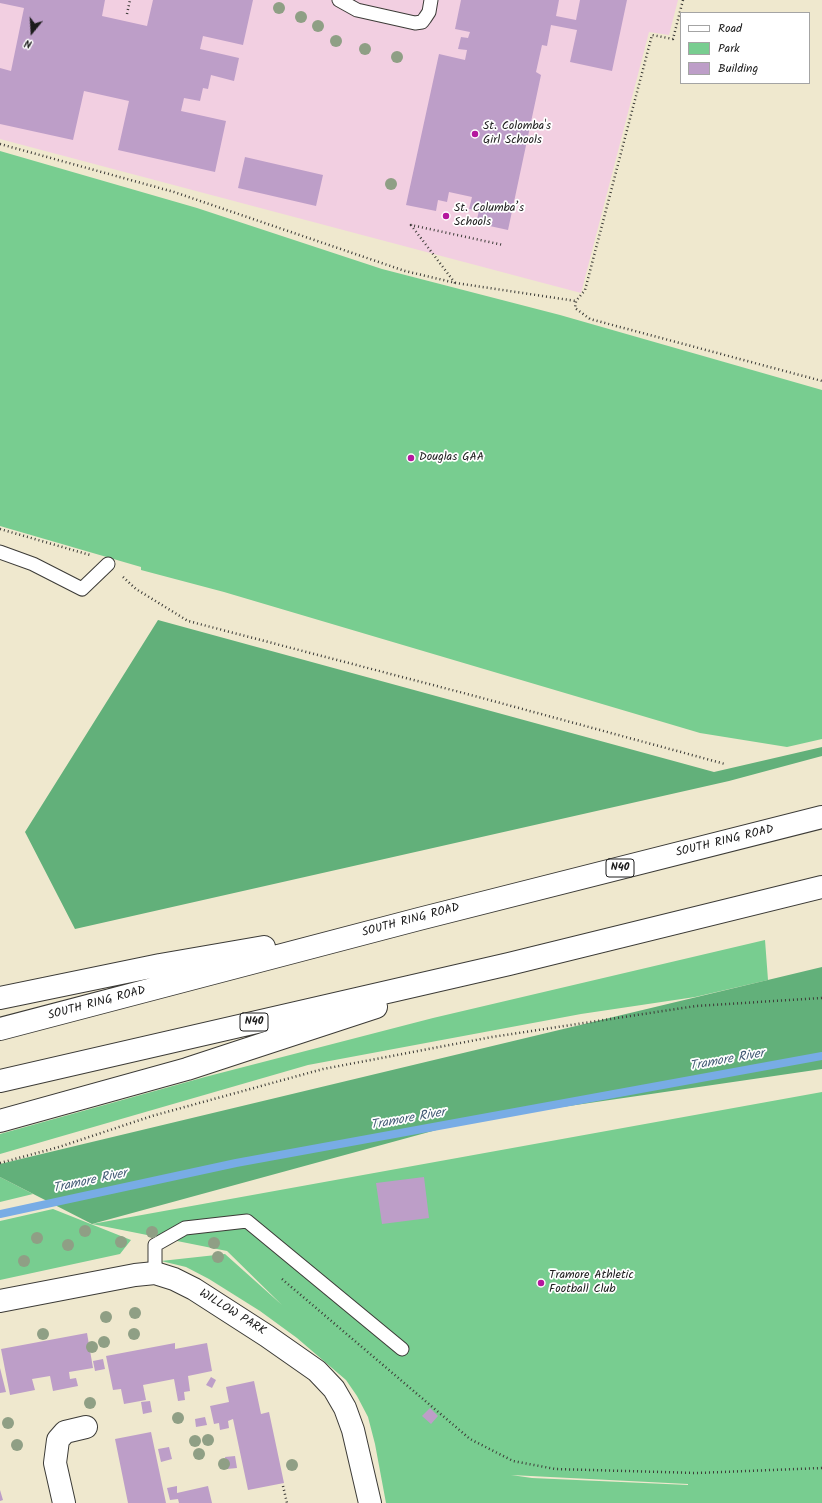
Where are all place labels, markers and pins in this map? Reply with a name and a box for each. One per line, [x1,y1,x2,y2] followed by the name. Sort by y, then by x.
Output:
[483,120,551,148] place label: St. Colomba's Girl Schools
[470,129,480,139] marker: St. Colomba's Girl Schools
[454,202,524,230] place label: St. Columba’s Schools
[441,211,451,221] marker: St. Columba’s Schools
[419,451,484,465] place label: Douglas GAA
[406,453,416,463] marker: Douglas GAA
[549,1269,634,1297] place label: Tramore Athletic Football Club
[536,1278,546,1288] marker: Tramore Athletic Football Club

